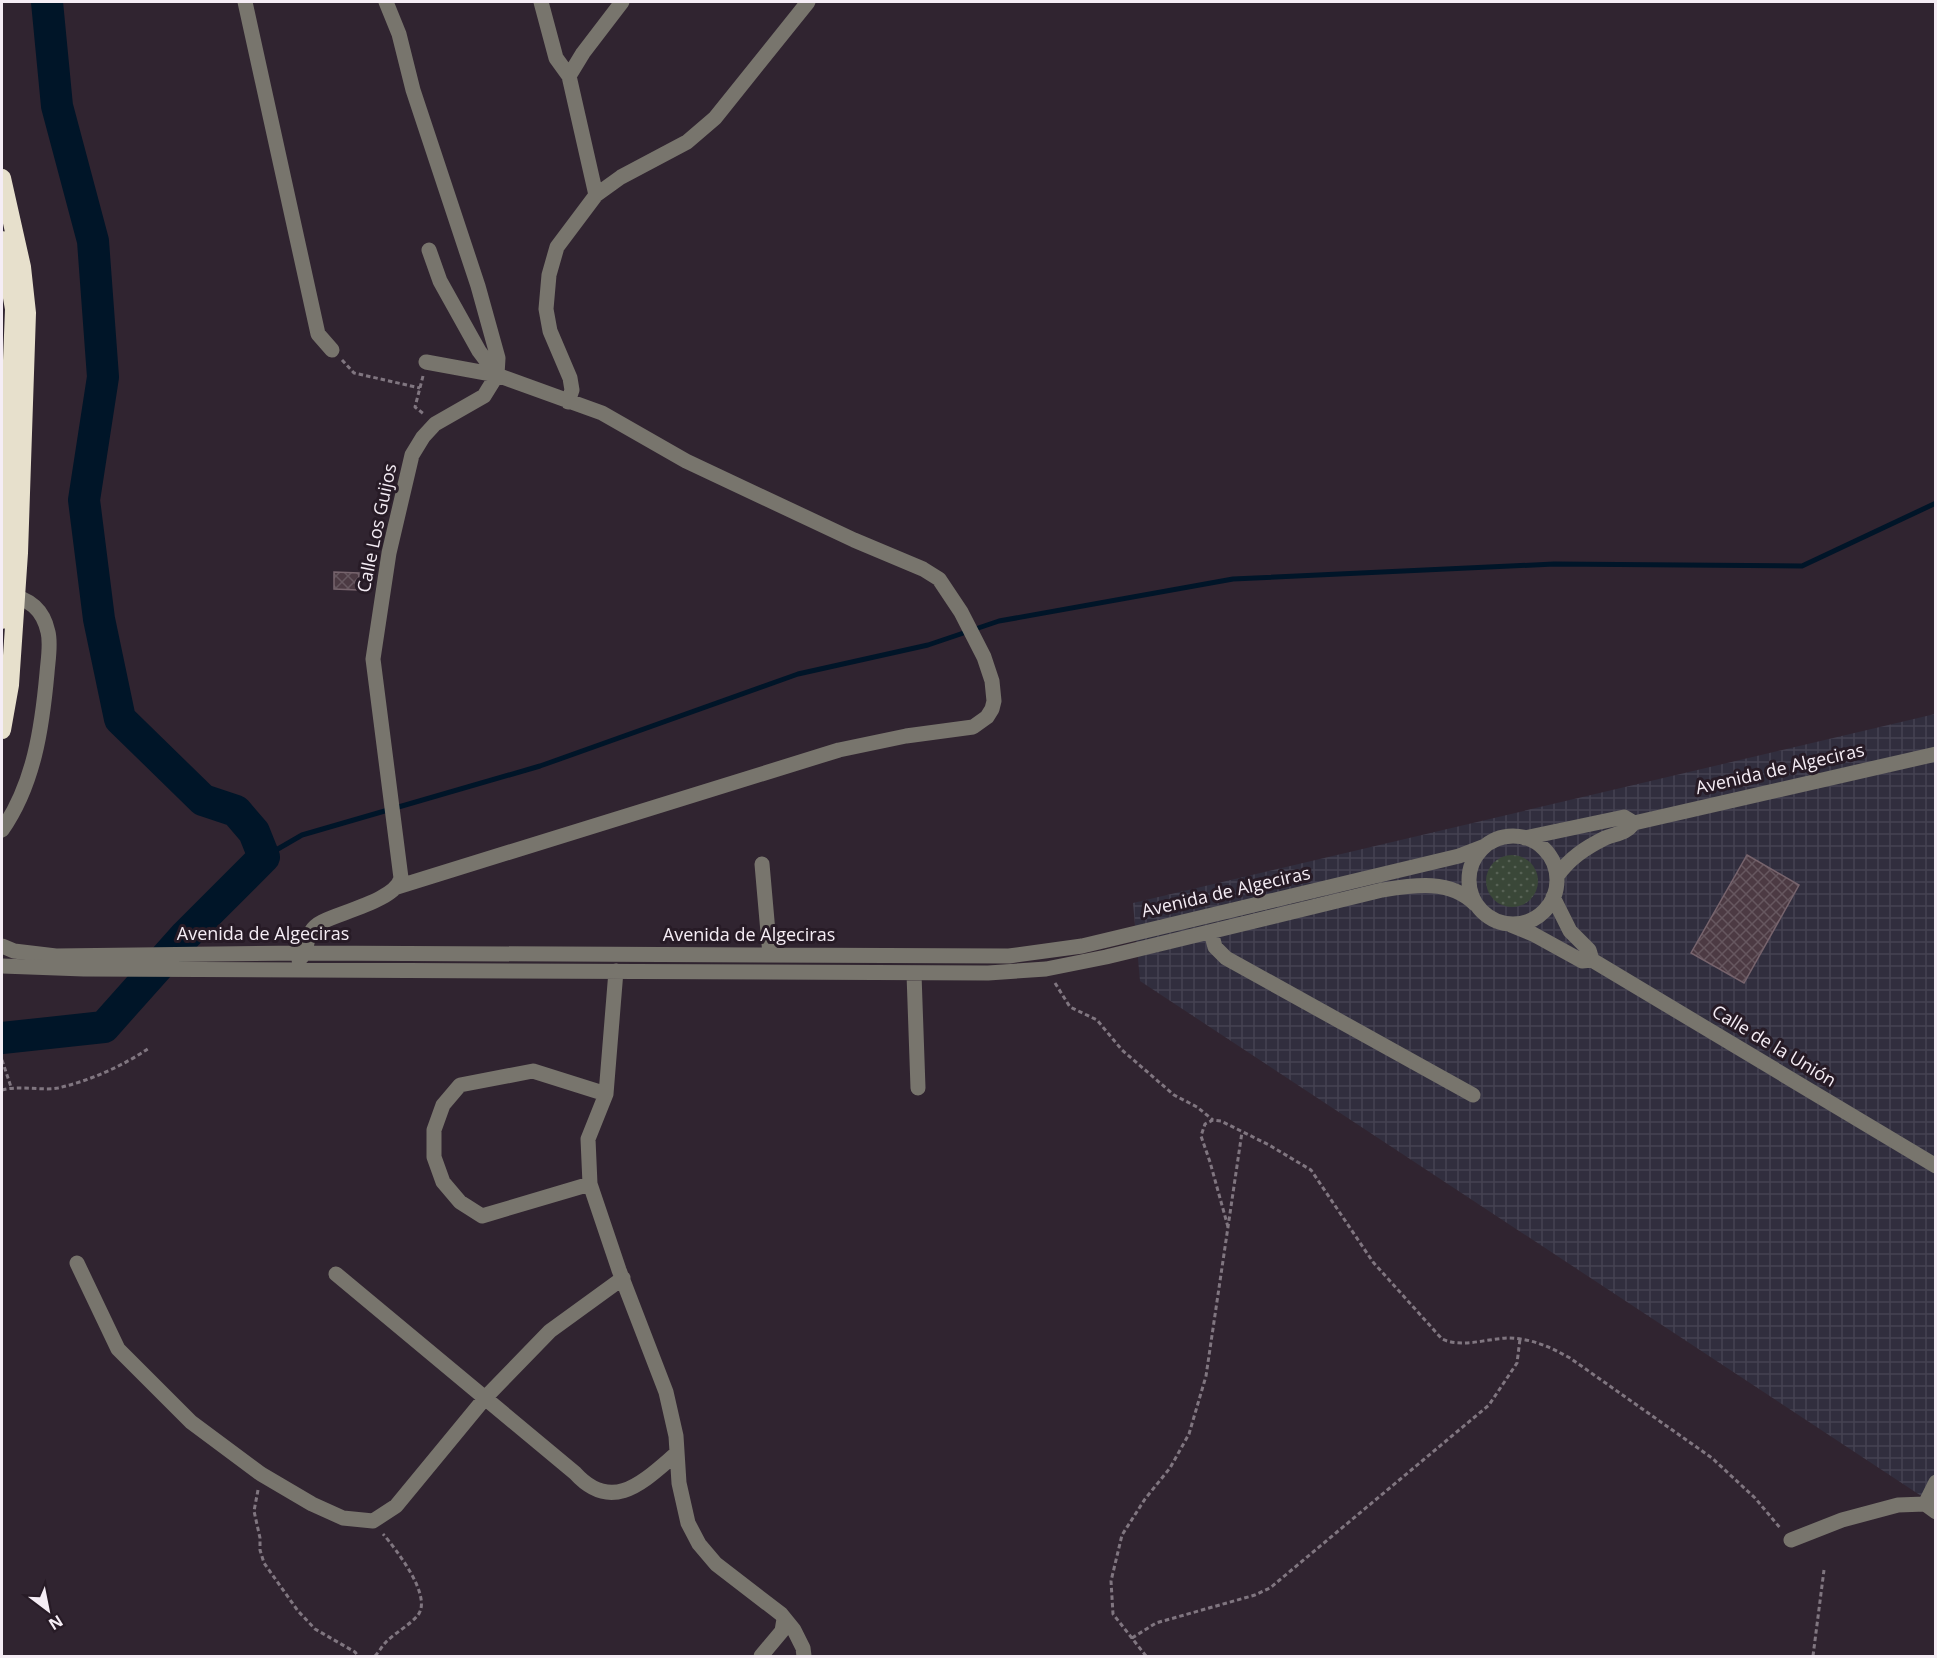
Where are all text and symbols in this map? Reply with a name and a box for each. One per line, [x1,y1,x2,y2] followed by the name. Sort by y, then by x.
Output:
[351,461,401,595] street label: Calle Los Guijos
[1693,737,1866,799] street label: Avenida de Algeciras
[1139,860,1312,922] street label: Avenida de Algeciras
[177,921,349,945] street label: Avenida de Algeciras
[663,922,835,946] street label: Avenida de Algeciras
[1708,999,1841,1092] street label: Calle de la Unión
[18,1580,78,1640] north arrow
[45,1610,67,1635] text: N

